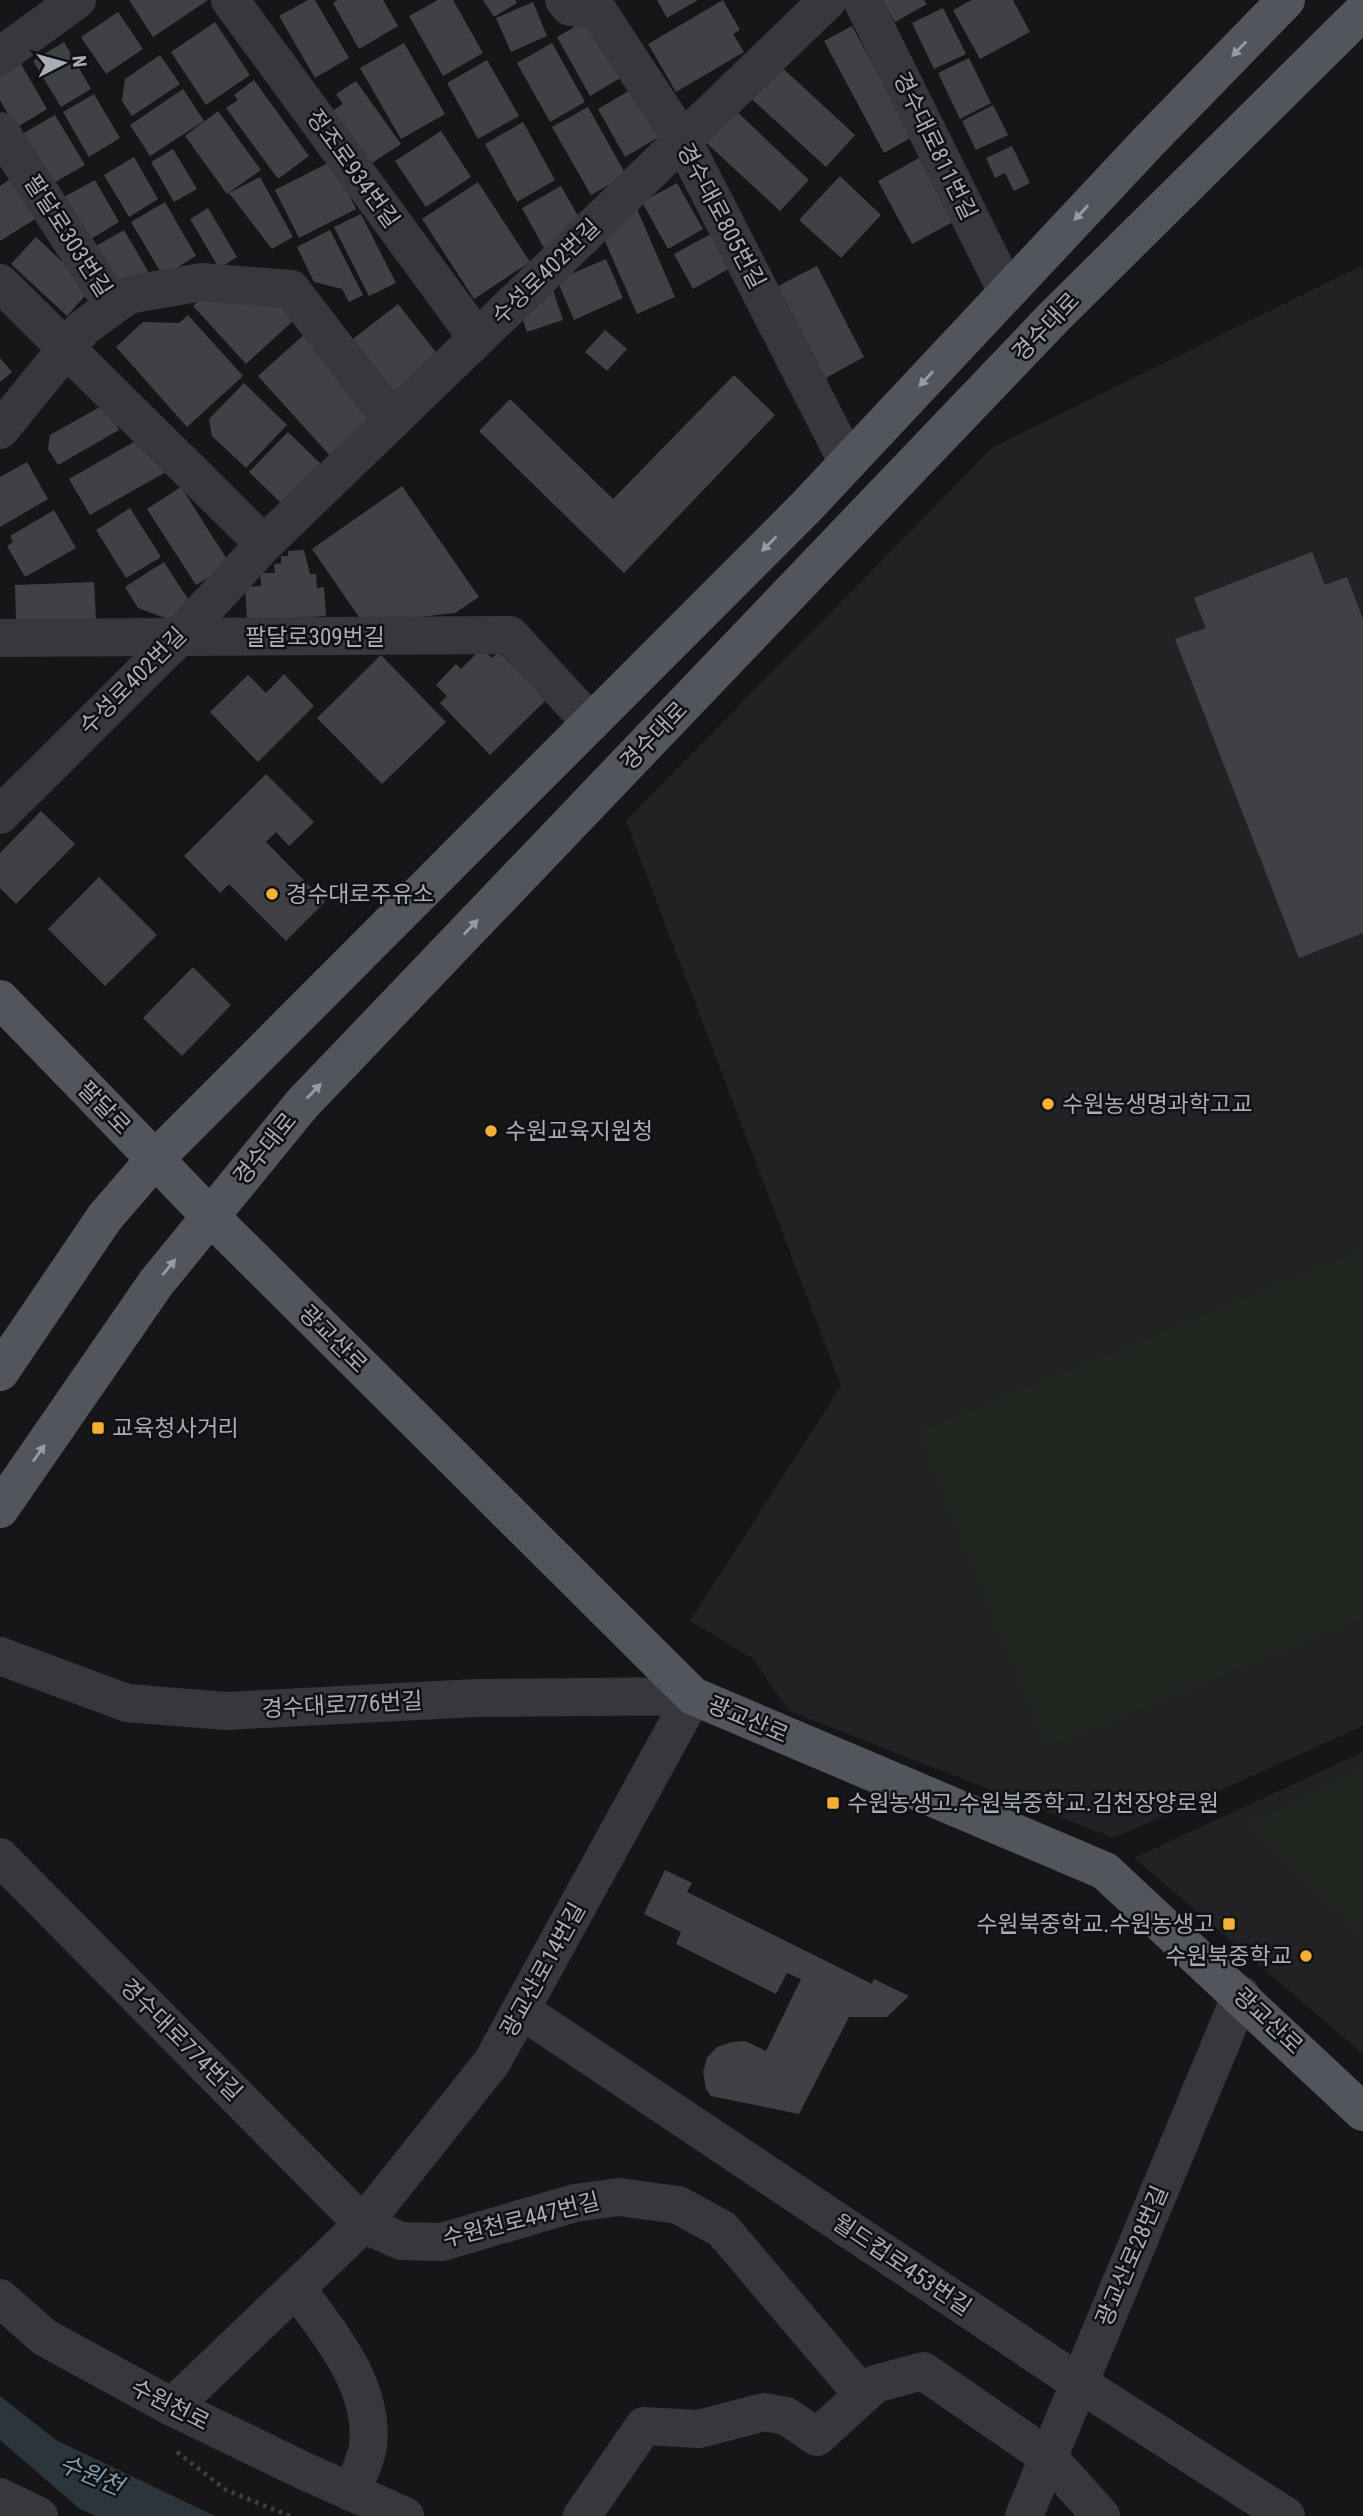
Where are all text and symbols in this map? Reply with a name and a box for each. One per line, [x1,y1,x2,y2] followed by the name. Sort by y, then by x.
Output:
[28,28,98,98] north arrow
[1231,40,1247,57] one-way arrow
[67,54,91,68] text: N
[888,68,982,224] street label: 경수대로811번길
[301,104,405,234] street label: 정조로934번길
[671,139,771,293] street label: 경수대로805번길
[19,170,117,302] street label: 팔달로303번길
[1074,204,1090,221] one-way arrow
[486,214,606,330] street label: 수성로402번길
[1007,287,1085,367] street label: 경수대로
[918,370,934,387] one-way arrow
[762,535,778,552] one-way arrow
[74,622,192,740] street label: 수성로402번길
[245,624,385,651] street label: 팔달로309번길
[615,696,693,776] street label: 경수대로
[286,881,434,908] place label: 경수대로주유소
[264,886,280,902] marker: 경수대로주유소
[463,919,479,936] one-way arrow
[72,1076,136,1140] street label: 팔달로
[305,1083,322,1100] one-way arrow
[1062,1091,1252,1118] place label: 수원농생명과학고교
[1040,1096,1056,1112] marker: 수원농생명과학고교
[228,1108,302,1190] street label: 경수대로
[505,1118,653,1145] place label: 수원교육지원청
[483,1123,499,1139] marker: 수원교육지원청
[161,1258,176,1275] one-way arrow
[294,1300,372,1378] street label: 광교산로
[112,1415,239,1442] place label: 교육청사거리
[90,1420,106,1436] marker: 교육청사거리
[32,1444,46,1462] one-way arrow
[261,1687,423,1723] street label: 경수대로776번길
[704,1691,792,1749] street label: 광교산로
[847,1790,1219,1817] place label: 수원농생고.수원북중학교.김천장양로원
[825,1795,841,1811] marker: 수원농생고.수원북중학교.김천장양로원
[495,1898,591,2042] street label: 광교산로14번길
[976,1911,1215,1938] place label: 수원북중학교.수원농생고
[1221,1916,1237,1932] marker: 수원북중학교.수원농생고
[1165,1943,1292,1970] place label: 수원북중학교
[1298,1948,1314,1964] marker: 수원북중학교
[115,1974,247,2106] street label: 경수대로774번길
[1228,1982,1308,2060] street label: 광교산로
[1090,2182,1174,2330] street label: 광교산로28번길
[440,2187,602,2253] street label: 수원천로447번길
[828,2209,976,2321] street label: 월드컵로453번길
[126,2374,214,2436] street label: 수원천로
[55,2449,130,2502] water label: 수원천

